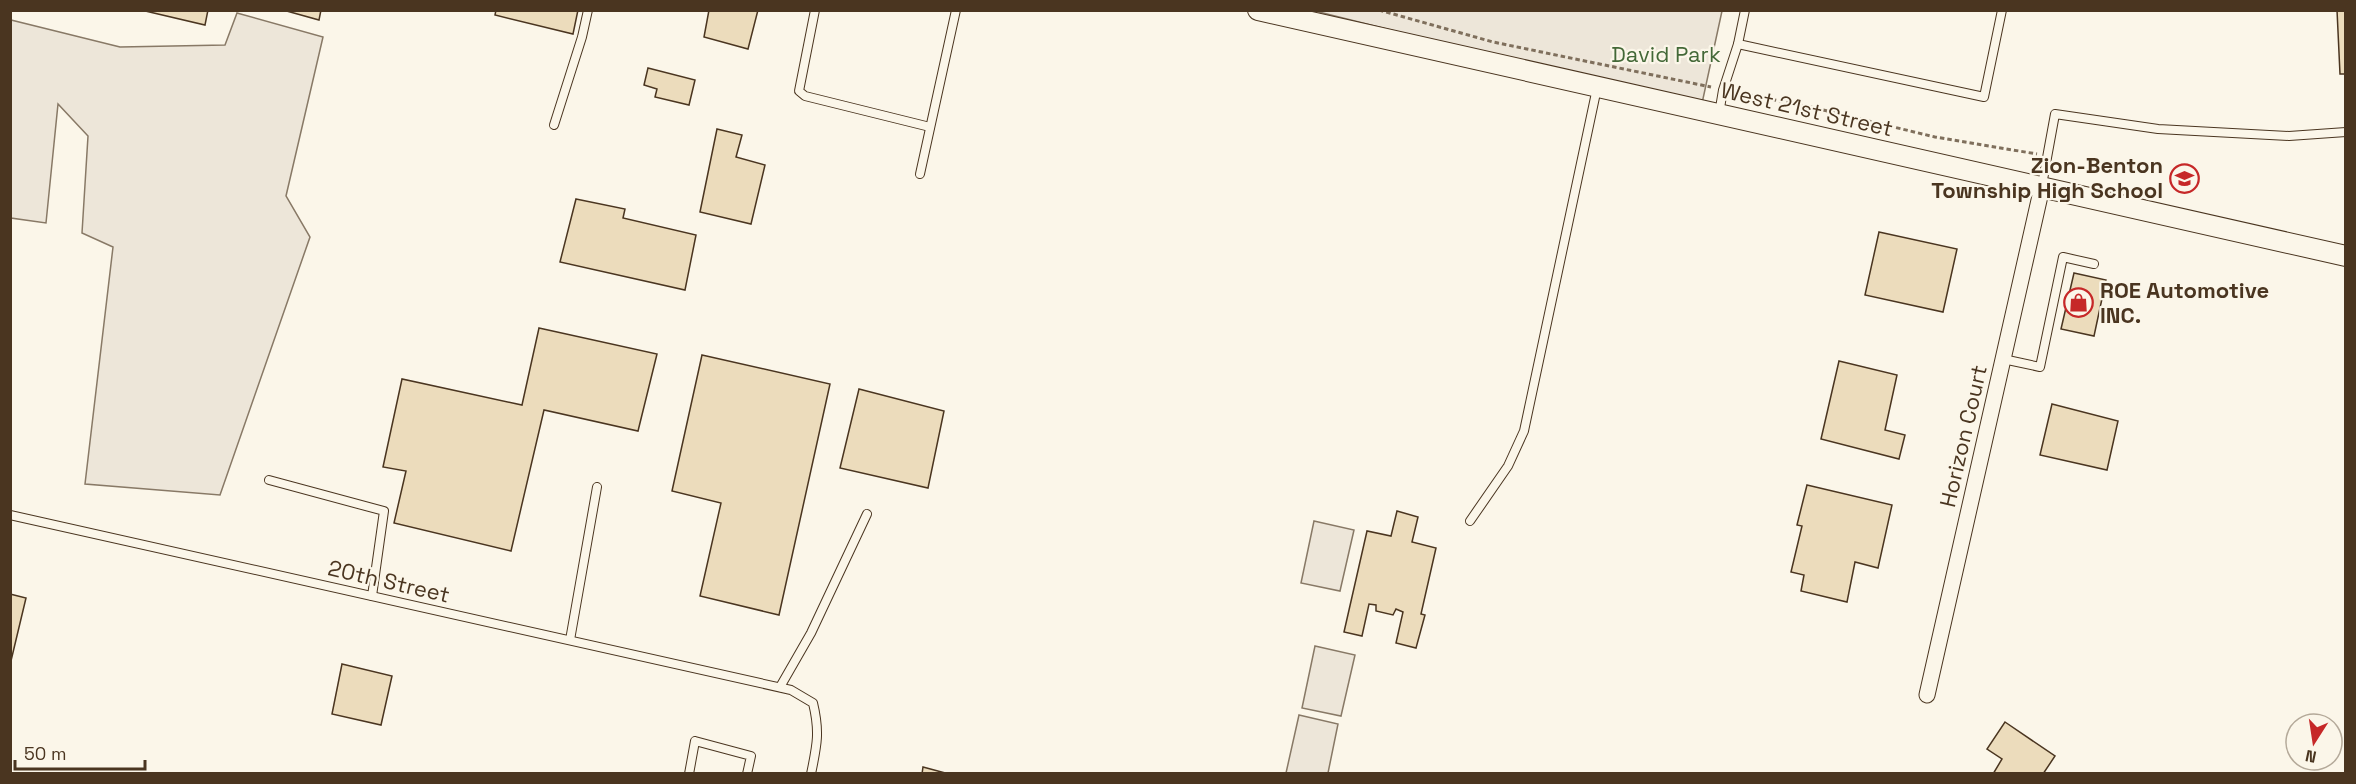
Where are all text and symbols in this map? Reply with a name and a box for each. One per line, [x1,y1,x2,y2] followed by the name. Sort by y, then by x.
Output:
[1611,40,1721,68] park label: David Park
[1718,76,1896,142] street label: West 21st Street
[1931,151,2163,204] place label: Zion-Benton Township High School
[2168,162,2200,194] school or university icon: Zion-Benton Township High School
[2100,276,2269,329] place label: ROE Automotive INC.
[2063,287,2095,319] shop icon: ROE Automotive INC.
[1933,362,1993,510] street label: Horizon Court
[326,553,452,609] street label: 20th Street
[2284,712,2344,772] north arrow
[15,733,146,771] scale bar
[24,742,66,765] text: 50 m
[2304,745,2318,768] text: N

